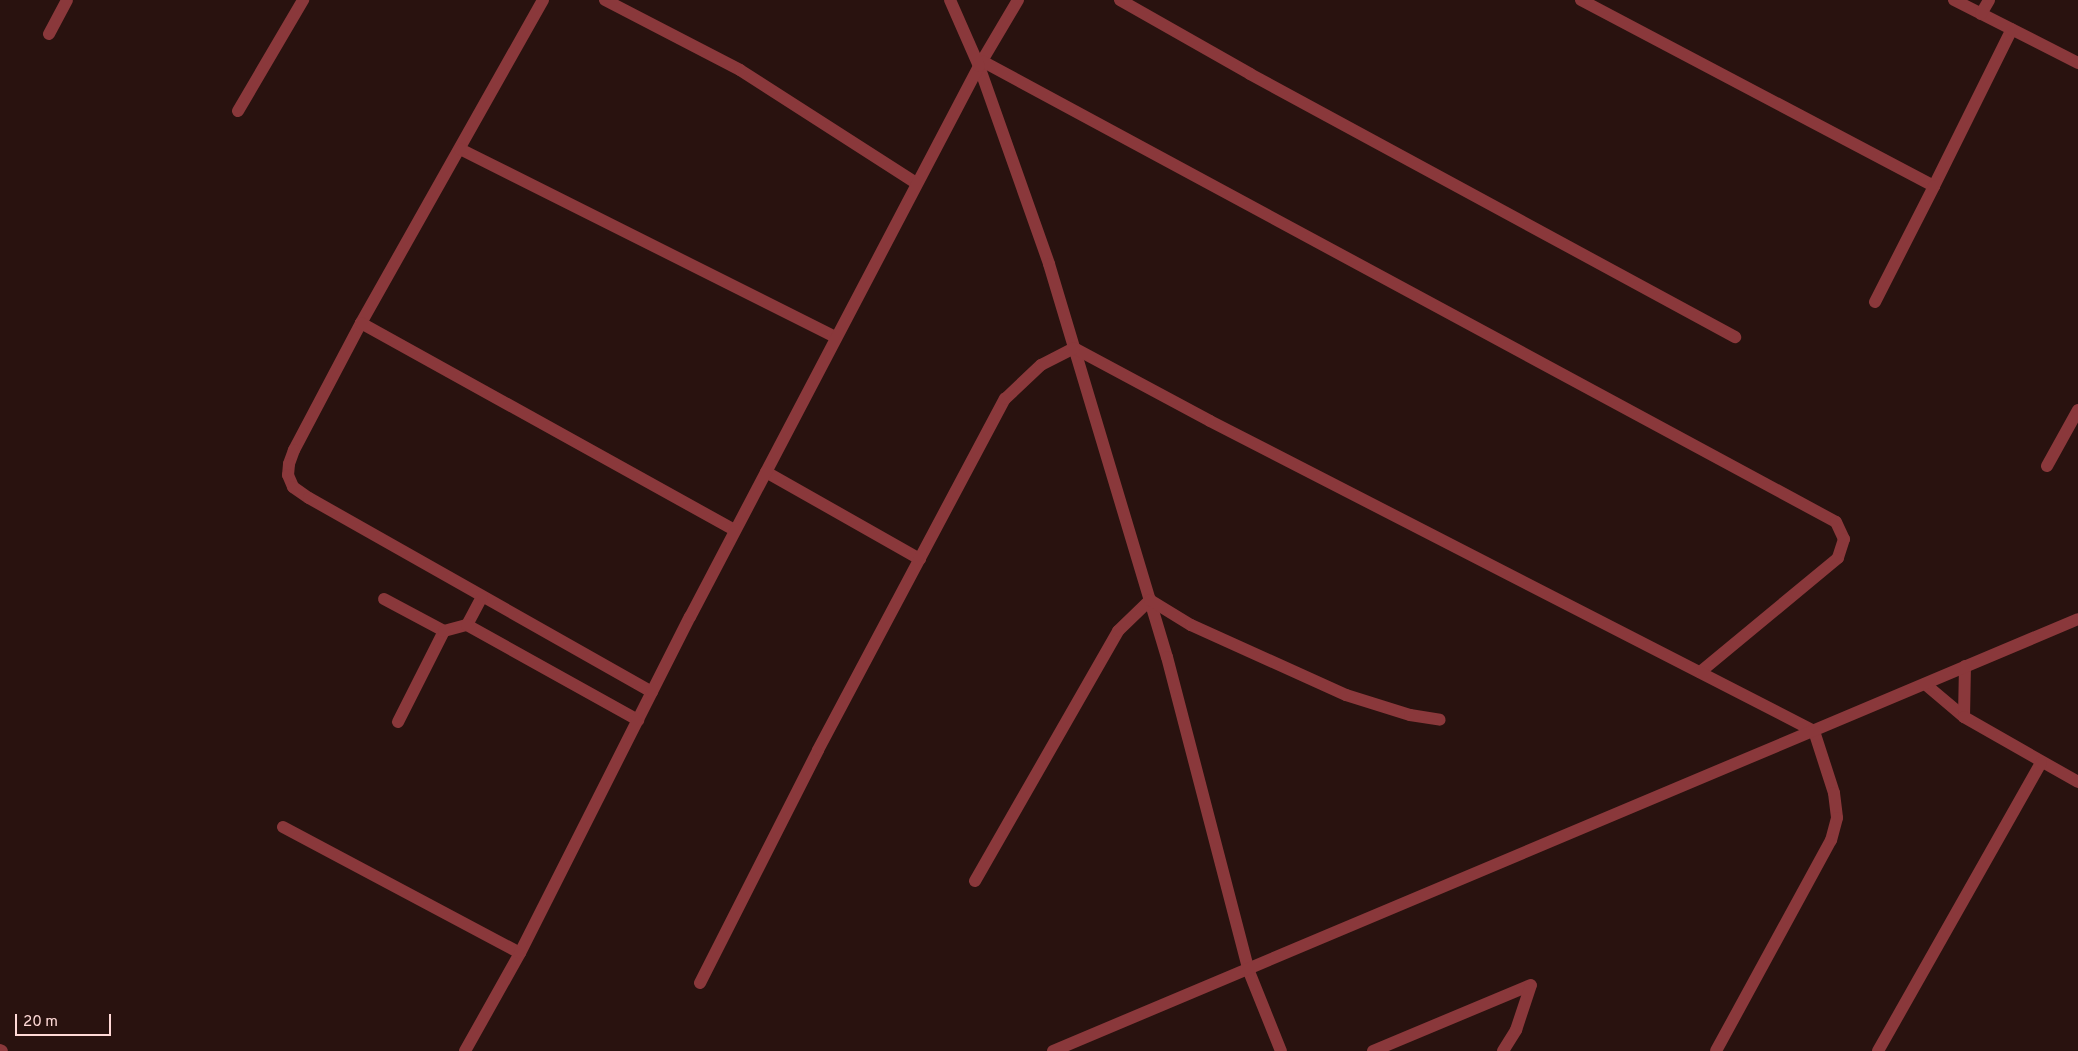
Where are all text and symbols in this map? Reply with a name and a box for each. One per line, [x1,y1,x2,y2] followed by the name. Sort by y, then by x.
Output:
[18,1004,114,1036] scale bar
[23,1013,58,1032] text: 20 m

